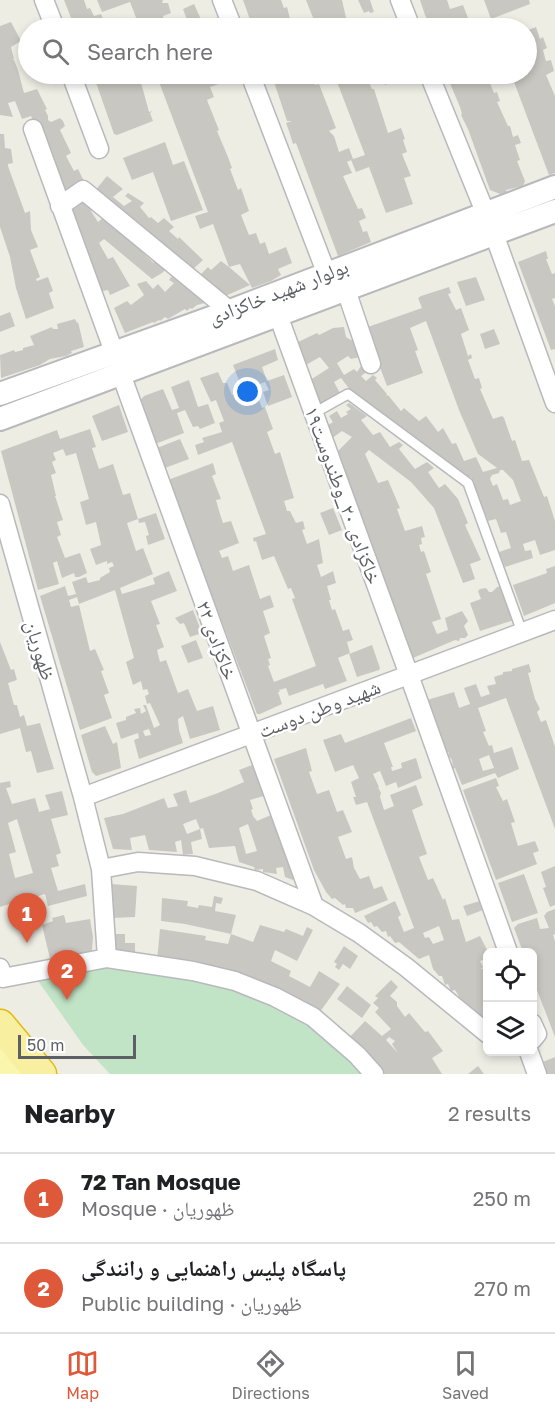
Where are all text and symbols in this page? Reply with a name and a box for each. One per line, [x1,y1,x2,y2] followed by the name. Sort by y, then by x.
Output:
[18,18,537,84] search box
[39,35,72,68] icon: search
[87,38,213,65] text: Search here
[205,253,352,330] street label: بولوار شهید خاکزادی
[233,377,262,406] your location
[300,403,387,588] street label: خاکزادی ۲۰_وطندوست۱۹
[192,597,243,683] street label: خاکزادی ۲۲
[20,617,61,683] street label: ظهوریان
[255,674,384,743] street label: شهید وطن دوست
[8,894,46,943] pin: 1
[483,948,537,1056] map controls
[483,948,537,1002] button: locate
[48,950,86,1000] pin: 2
[483,1002,537,1056] button: layers
[18,1032,136,1060] scale bar
[27,1035,64,1055] text: 50 m
[24,1098,115,1129] text: Nearby
[448,1101,531,1125] text: 2 results
[81,1168,241,1195] text: 72 Tan Mosque
[38,1186,49,1210] text: 1
[473,1186,531,1210] text: 250 m
[81,1196,234,1220] text: Mosque · ظهوریان
[81,1254,346,1281] text: پاسگاه پلیس راهنمایی و رانندگی
[37,1276,50,1300] text: 2
[474,1276,531,1300] text: 270 m
[81,1291,302,1315] text: Public building · ظهوریان
[66,1347,99,1403] tab: Map
[232,1347,310,1403] tab: Directions
[442,1347,489,1403] tab: Saved

